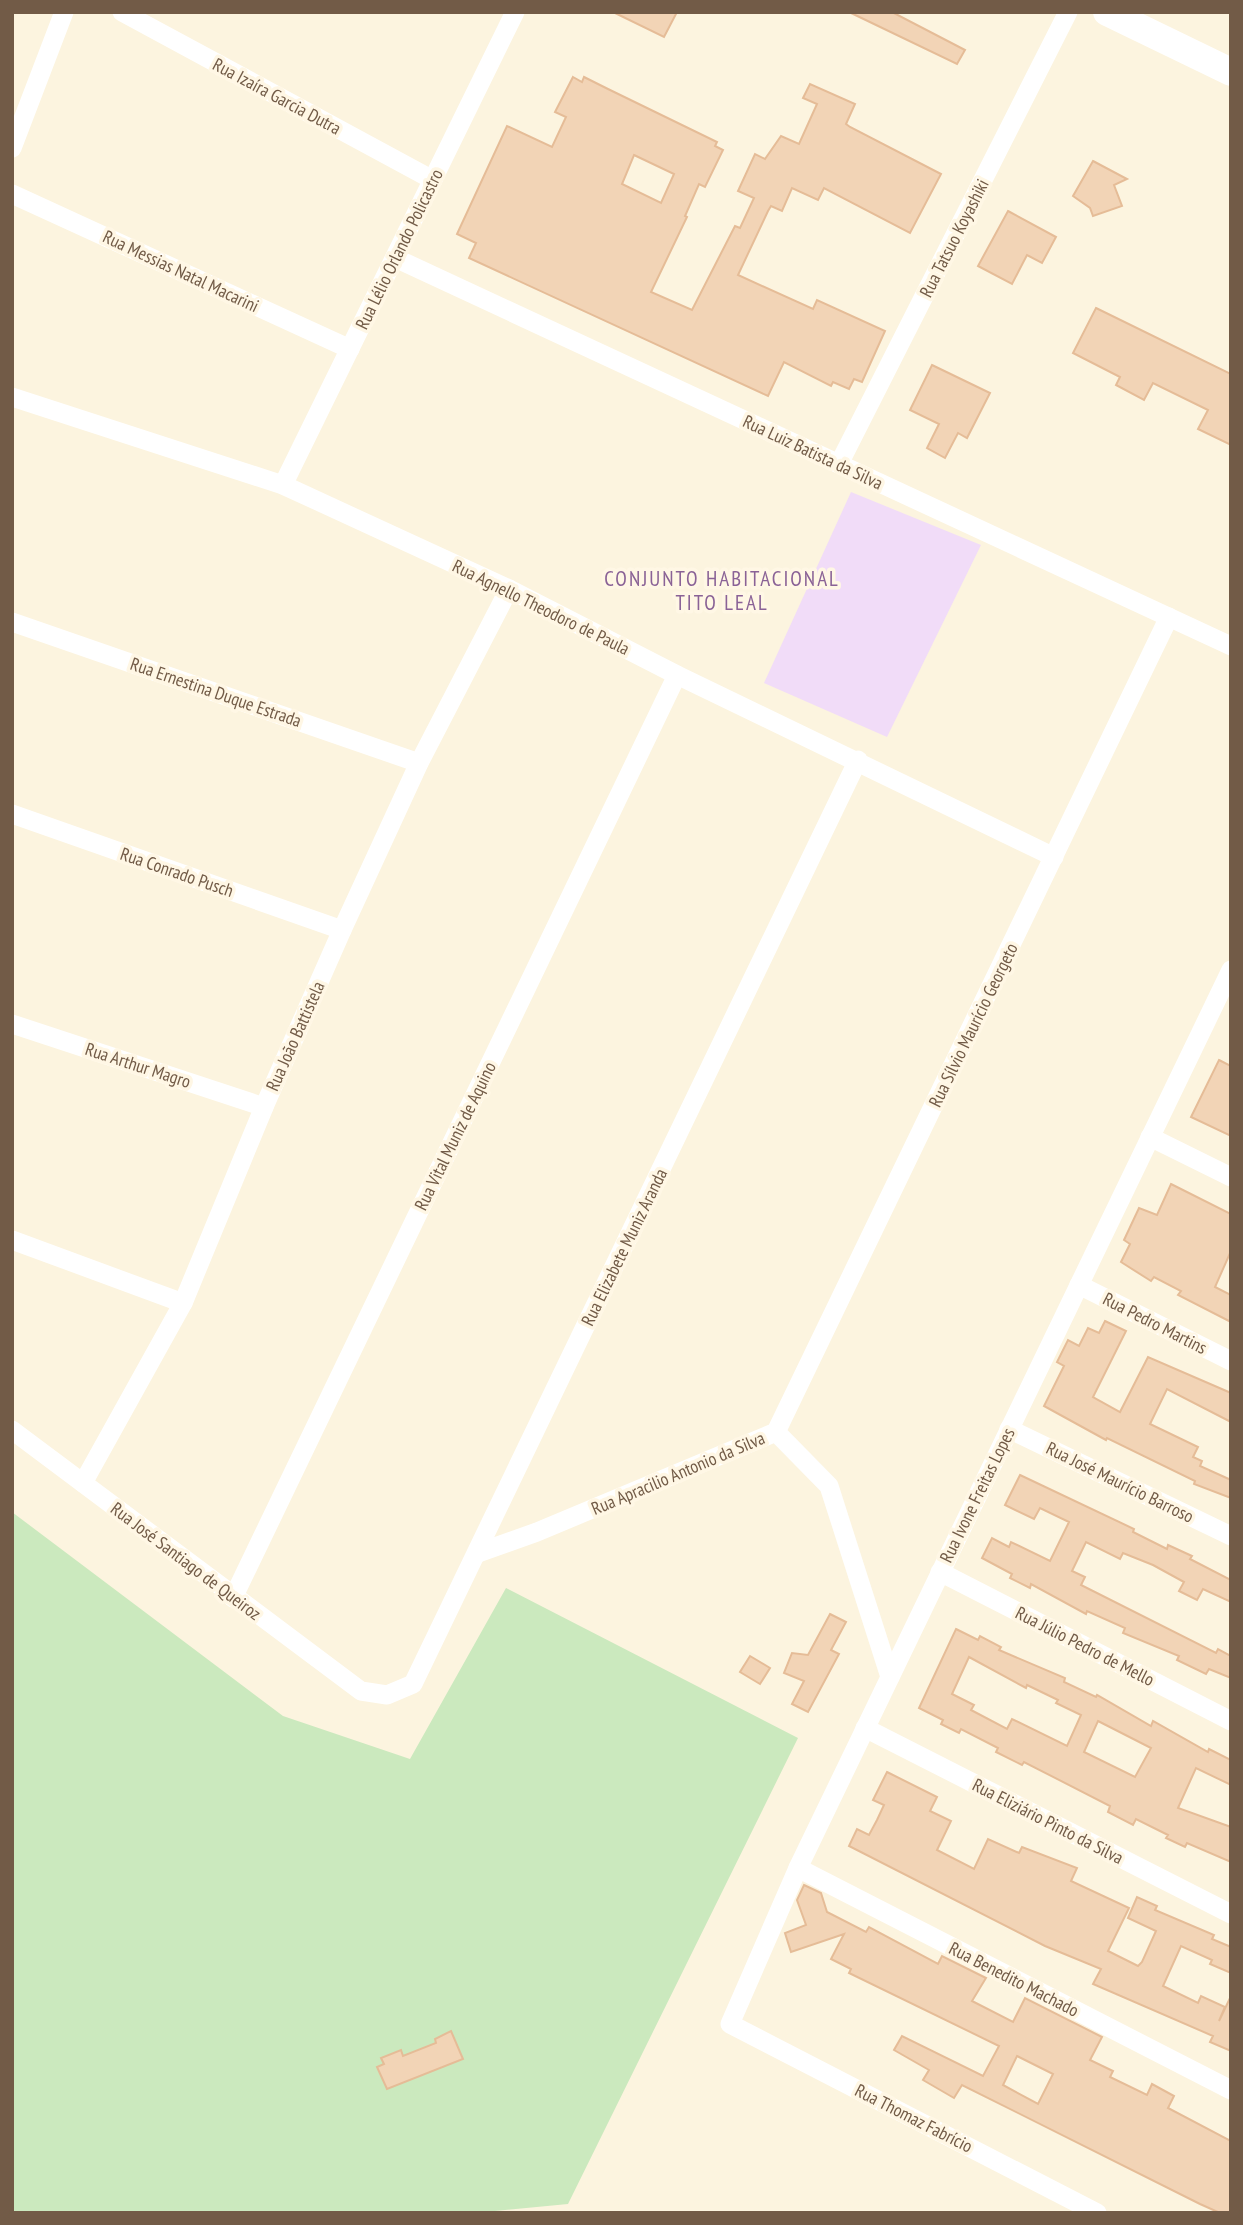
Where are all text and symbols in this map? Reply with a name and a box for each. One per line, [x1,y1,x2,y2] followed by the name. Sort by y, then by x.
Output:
[209,53,345,139] street label: Rua Izaíra Garcia Dutra
[350,165,448,333] street label: Rua Lélio Orlando Policastro
[914,175,994,301] street label: Rua Tatsuo Koyashiki
[99,225,263,317] street label: Rua Messias Natal Macarini
[739,410,887,494] street label: Rua Luiz Batista da Silva
[449,554,633,660] street label: Rua Agnello Theodoro de Paula
[604,565,840,616] district label: CONJUNTO HABITACIONAL TITO LEAL
[127,652,305,732] street label: Rua Ernestina Duque Estrada
[117,842,237,902] street label: Rua Conrado Pusch
[923,939,1023,1111] street label: Rua Sílvio Maurício Georgeto
[261,978,329,1094] street label: Rua João Battistela
[82,1037,194,1093] street label: Rua Arthur Magro
[409,1058,501,1214] street label: Rua Vital Muniz de Aquino
[576,1165,672,1329] street label: Rua Elizabete Muniz Aranda
[1099,1287,1211,1359] street label: Rua Pedro Martins
[934,1424,1020,1566] street label: Rua Ivone Freitas Lopes
[588,1426,768,1520] street label: Rua Apracilio Antonio da Silva
[1042,1436,1198,1528] street label: Rua José Maurício Barroso
[106,1497,266,1625] street label: Rua José Santiago de Queiroz
[1012,1601,1158,1691] street label: Rua Júlio Pedro de Mello
[969,1773,1127,1869] street label: Rua Eliziário Pinto da Silva
[945,1936,1083,2022] street label: Rua Benedito Machado
[851,2078,977,2158] street label: Rua Thomaz Fabrício

